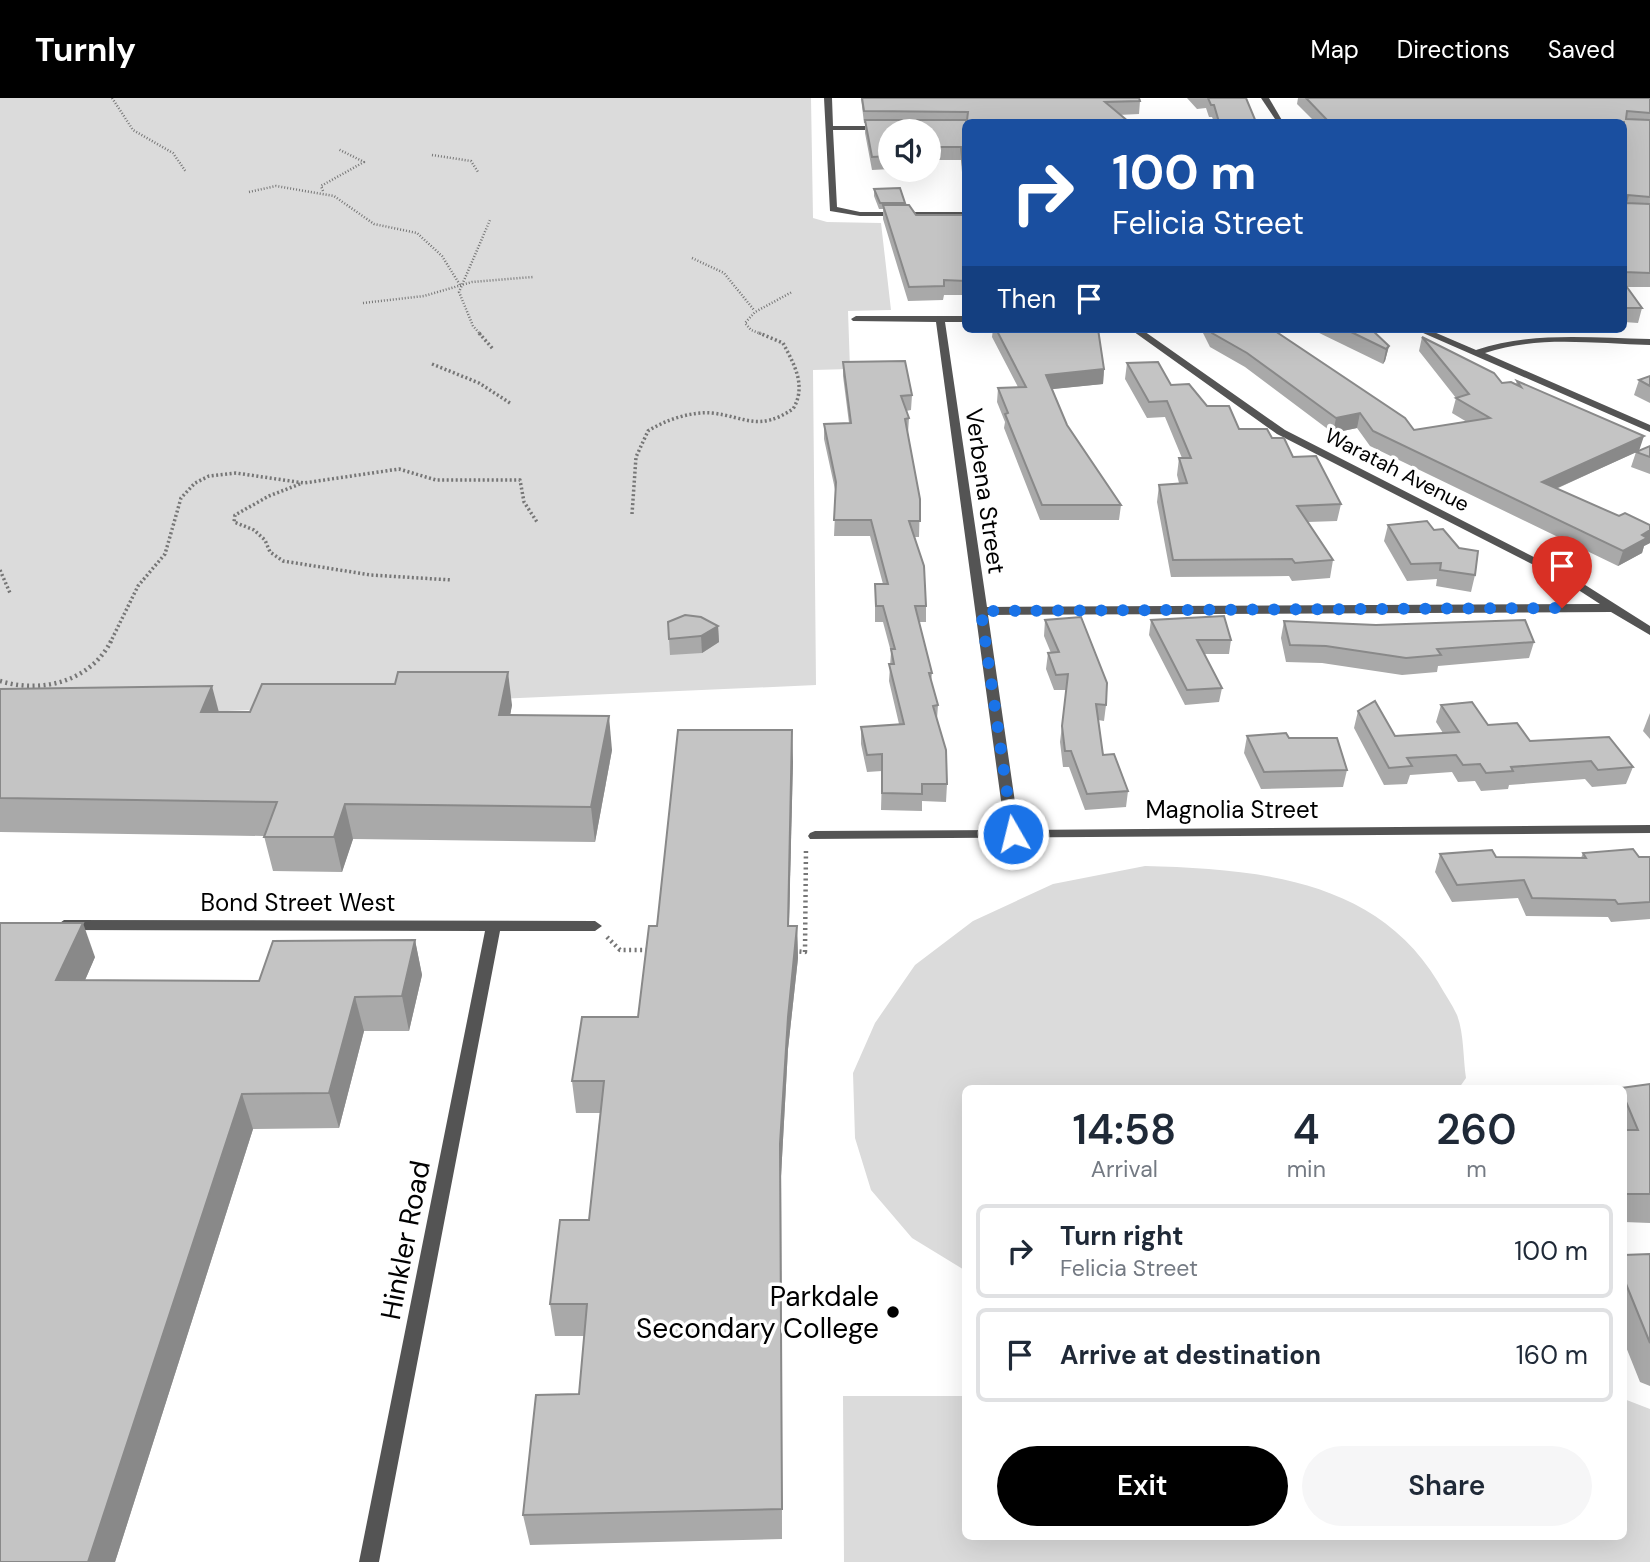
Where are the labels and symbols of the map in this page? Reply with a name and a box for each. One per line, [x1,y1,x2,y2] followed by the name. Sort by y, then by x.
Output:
[959,406,1012,576] street label: Verbena Street
[1320,422,1474,518] street label: Waratah Avenue
[1532,536,1592,608] pin
[1145,794,1319,825] street label: Magnolia Street
[976,797,1050,871] position arrow
[201,887,395,918] street label: Bond Street West
[372,1157,439,1323] street label: Hinkler Road
[636,1278,879,1347] place label: Parkdale Secondary College
[885,1304,901,1320] marker: Parkdale Secondary College

